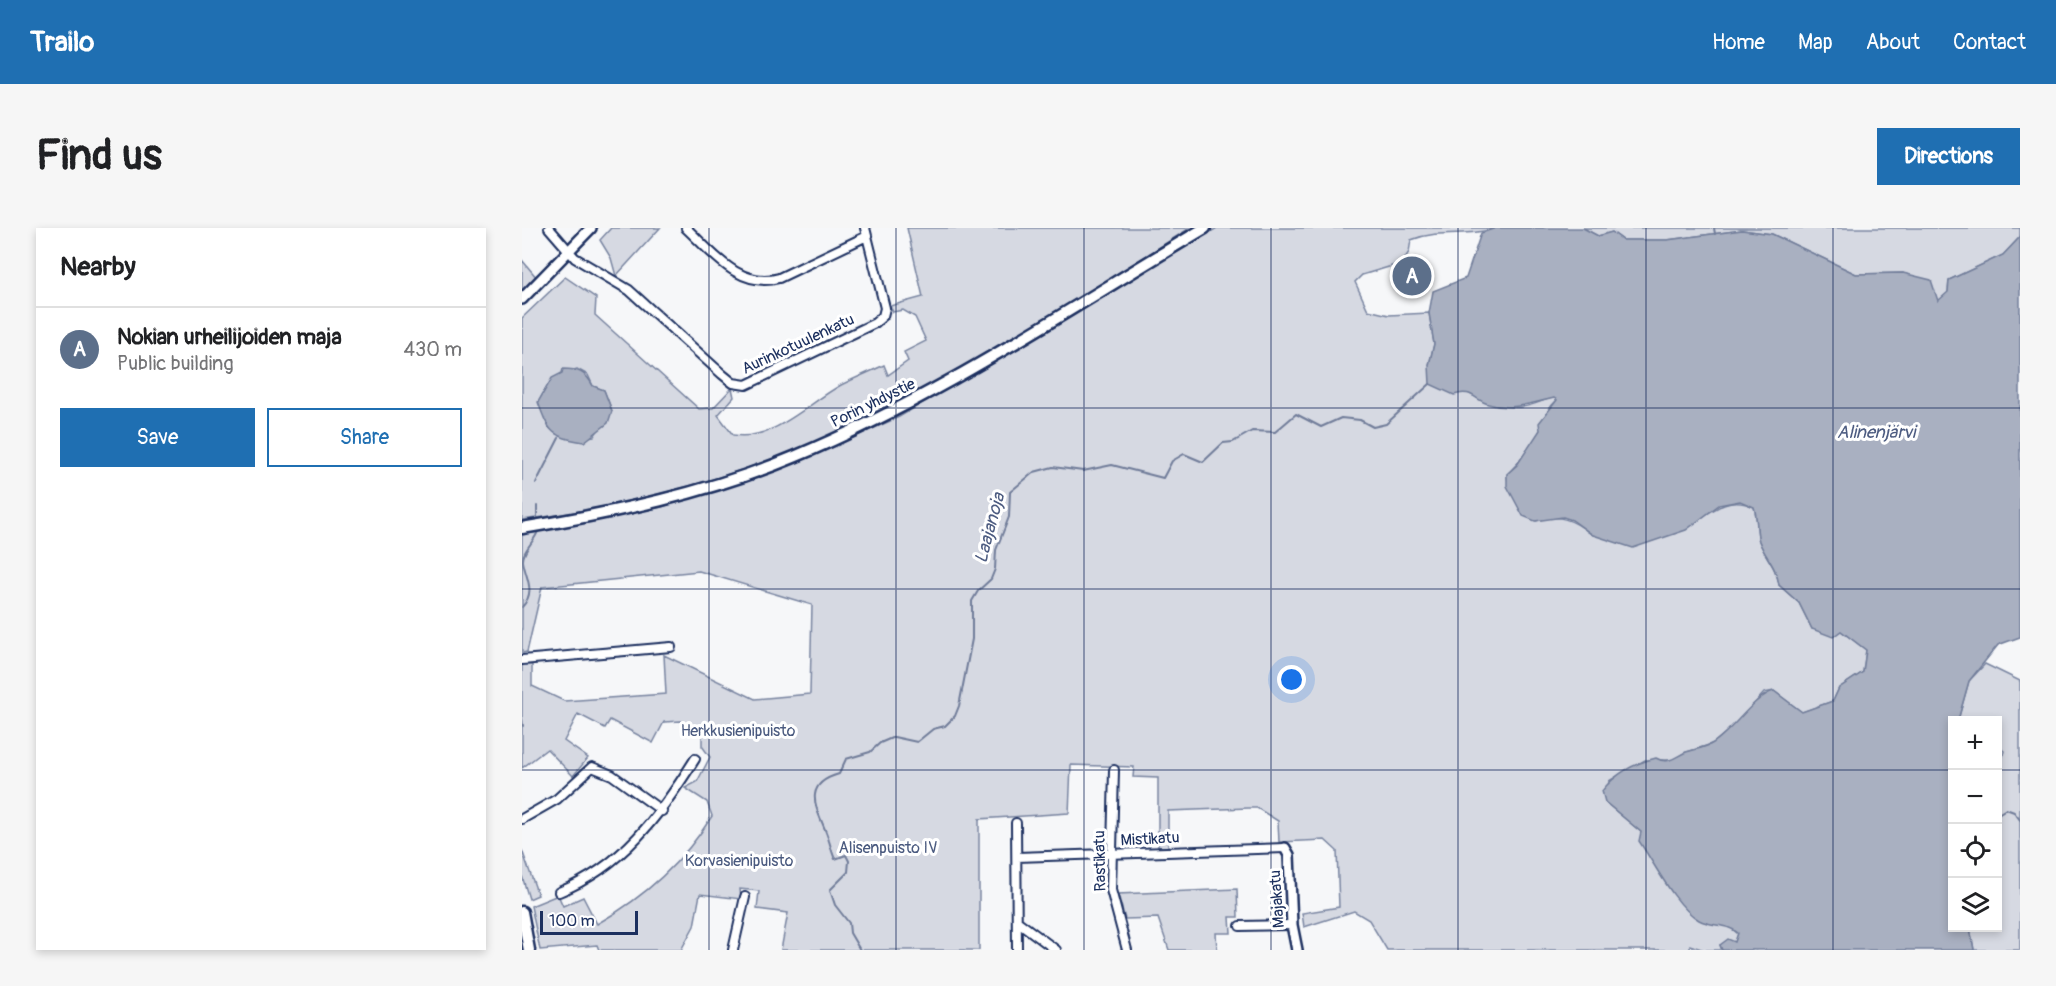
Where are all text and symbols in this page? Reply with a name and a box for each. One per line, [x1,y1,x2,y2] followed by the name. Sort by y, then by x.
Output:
[30,25,94,60] text: Trailo
[1712,29,1765,56] text: Home
[1798,29,1833,56] text: Map
[1866,29,1920,56] text: About
[1953,29,2026,56] text: Contact
[1877,128,2020,185] button: Directions
[36,130,162,182] text: Find us
[60,251,136,283] text: Nearby
[1392,254,1432,298] pin: A
[739,309,857,379] street label: Aurinkotuulenkatu
[117,323,342,351] text: Nokian urheilijoiden maja
[73,337,86,362] text: A
[403,337,462,362] text: 430 m
[117,351,233,376] text: Public building
[827,374,919,432] street label: Porin yhdystie
[60,408,255,467] button: Save
[267,408,462,467] button: Share
[1837,421,1918,444] water label: Alinenjärvi
[970,489,1011,566] water label: Laajanoja
[1277,665,1306,694] your location
[1948,716,2002,932] map controls
[1948,716,2002,770] button: +
[681,721,796,741] park label: Herkkusienipuisto
[1948,770,2002,824] button: −
[1948,824,2002,878] button: locate
[1120,827,1180,851] street label: Mistikatu
[1089,830,1111,892] street label: Rastikatu
[838,838,938,858] park label: Alisenpuisto IV
[685,851,794,871] park label: Korvasienipuisto
[1265,869,1289,929] street label: Majakatu
[1948,878,2002,932] button: layers
[540,908,638,936] scale bar
[549,911,595,931] text: 100 m

